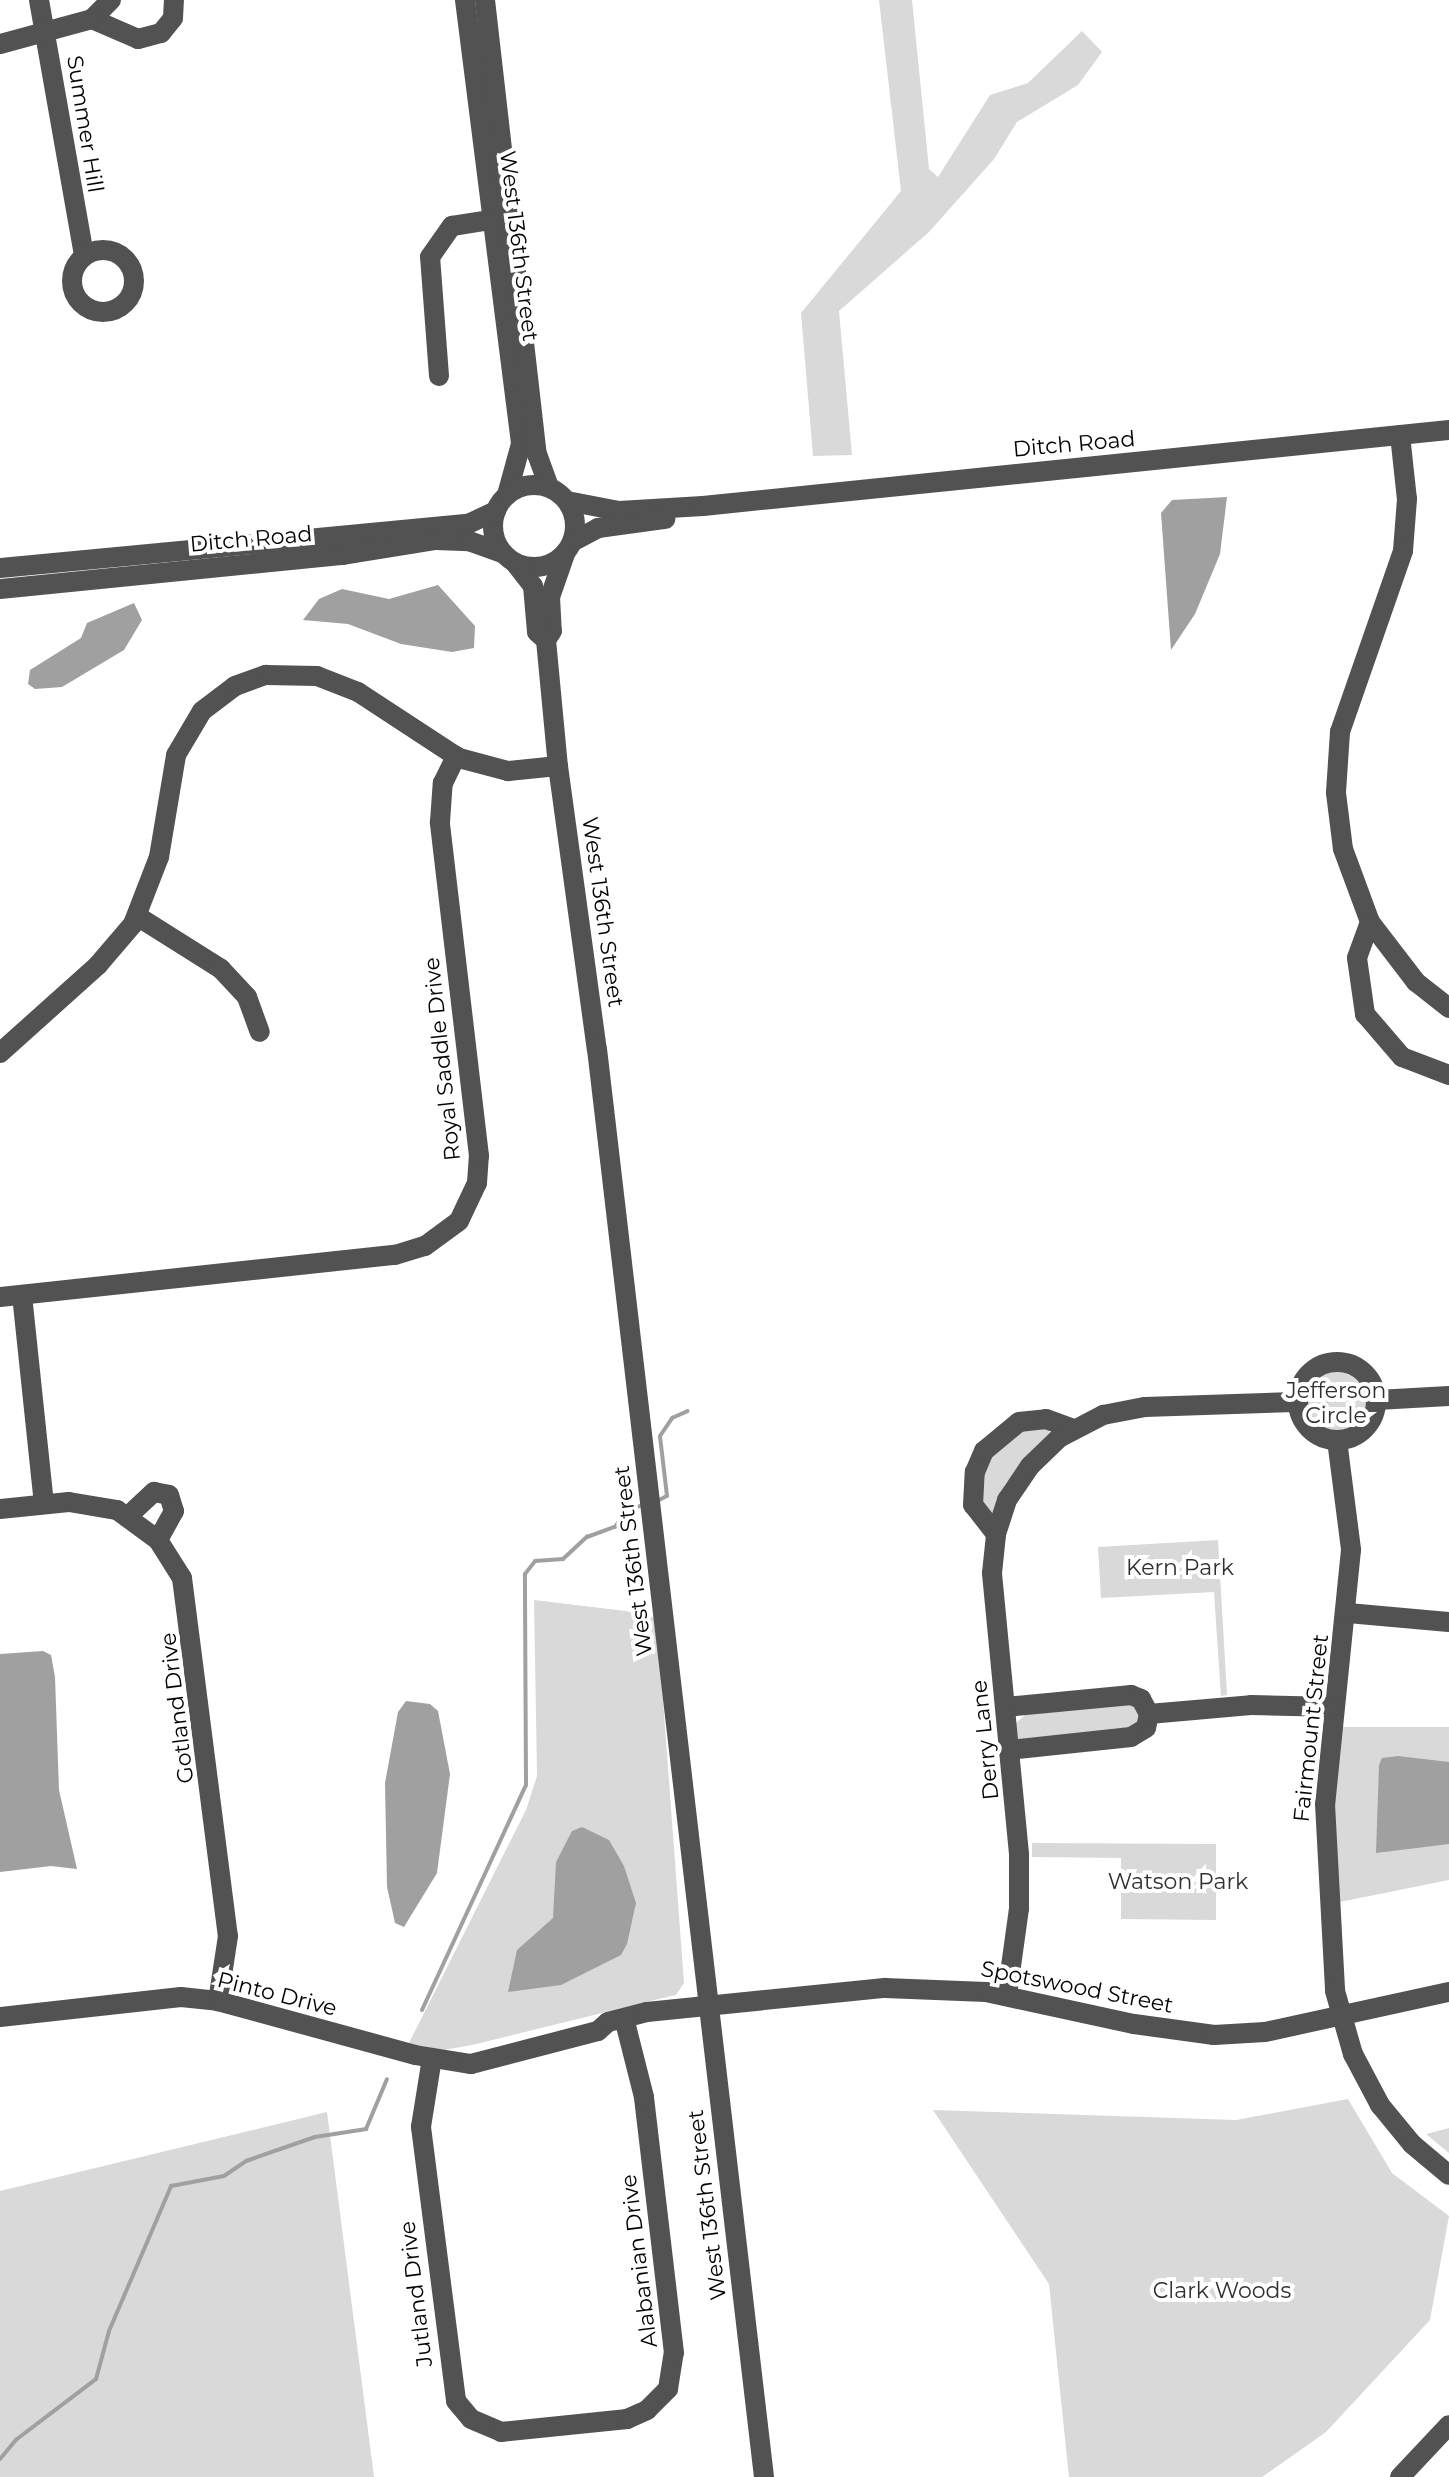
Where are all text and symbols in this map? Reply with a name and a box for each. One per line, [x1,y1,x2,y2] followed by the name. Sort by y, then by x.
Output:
[61,54,109,194] street label: Summer Hill
[494,149,544,343] street label: West 136th Street
[1012,425,1136,463] street label: Ditch Road
[189,520,313,558] street label: Ditch Road
[577,815,629,1009] street label: West 136th Street
[418,956,466,1162] street label: Royal Saddle Drive
[1286,1377,1386,1428] park label: Jefferson Circle
[608,1464,658,1658] street label: West 136th Street
[1126,1555,1234,1581] park label: Kern Park
[155,1631,199,1785] street label: Gotland Drive
[1288,1633,1334,1823] street label: Fairmount Street
[966,1679,1004,1801] street label: Derry Lane
[1108,1869,1248,1895] park label: Watson Park
[979,1955,1175,2019] street label: Spotswood Street
[214,1966,340,2022] street label: Pinto Drive
[682,2108,732,2302] street label: West 136th Street
[615,2173,663,2349] street label: Alabanian Drive
[394,2220,438,2368] street label: Jutland Drive
[1153,2278,1291,2304] park label: Clark Woods

